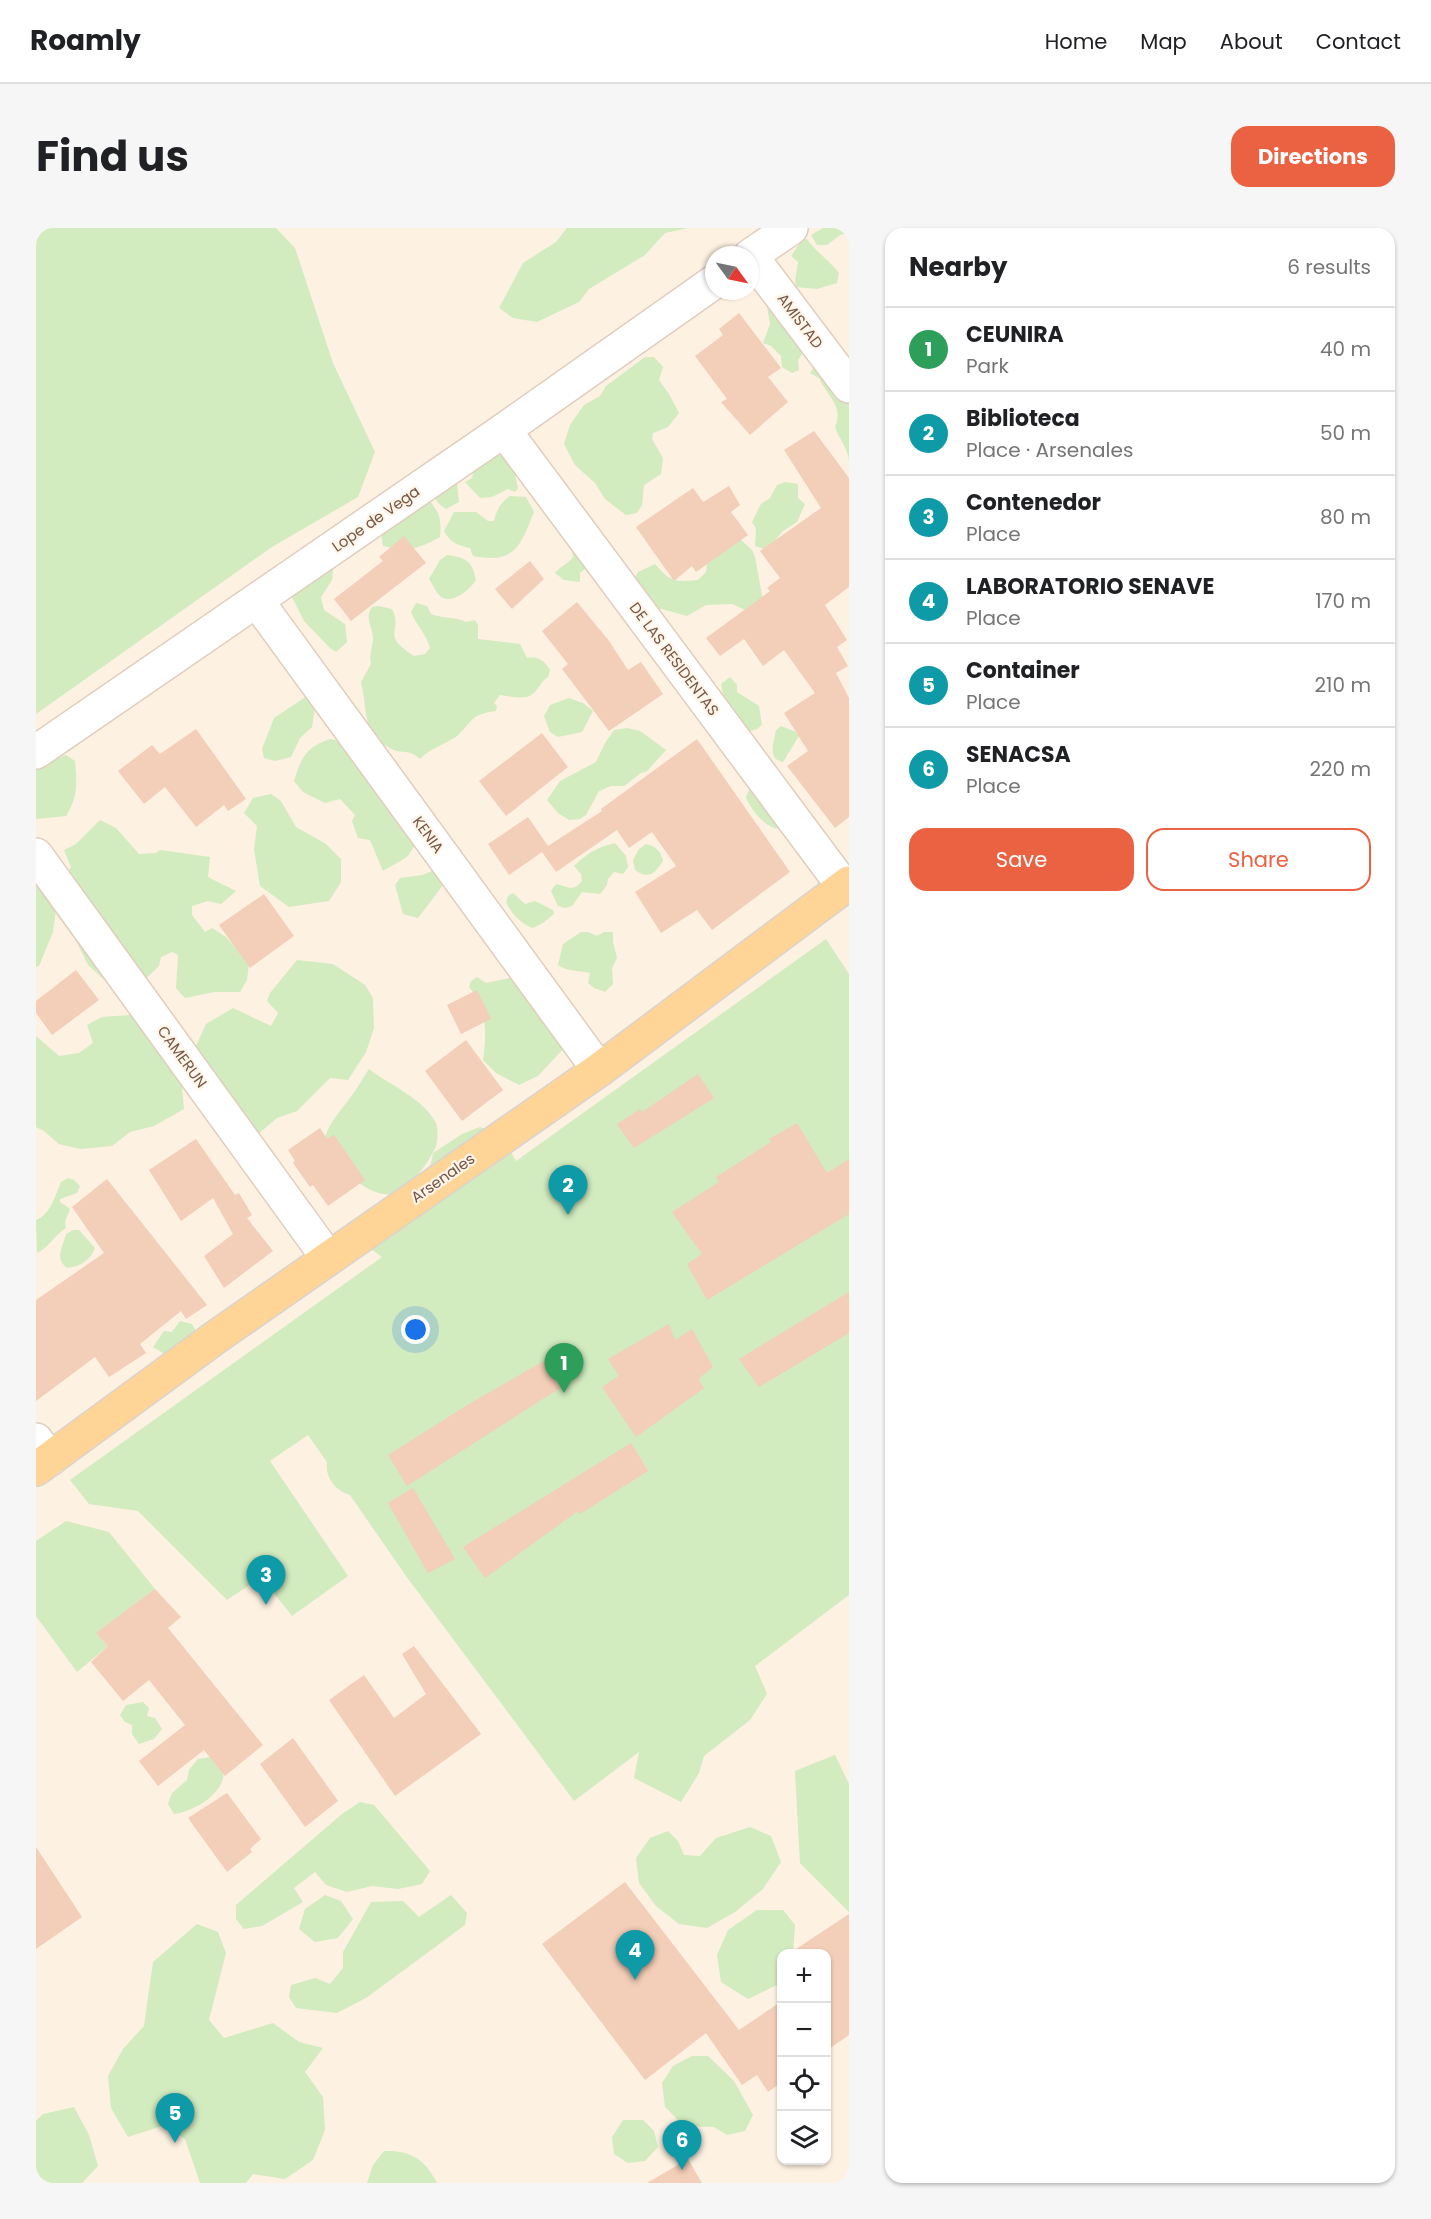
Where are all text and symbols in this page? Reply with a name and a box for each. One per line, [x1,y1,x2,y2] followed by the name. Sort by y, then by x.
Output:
[30,21,141,60] text: Roamly
[1045,27,1107,56] text: Home
[1140,27,1187,56] text: Map
[1220,27,1283,56] text: About
[1316,27,1401,56] text: Contact
[1231,126,1395,187] button: Directions
[36,127,189,186] text: Find us
[705,246,759,300] north arrow
[909,249,1007,285] text: Nearby
[1287,253,1371,281] text: 6 results
[773,289,828,353] street label: AMISTAD
[966,319,1064,350] text: CEUNIRA
[925,335,932,363] text: 1
[1320,335,1371,363] text: 40 m
[966,352,1009,380] text: Park
[966,403,1080,434] text: Biblioteca
[923,419,934,447] text: 2
[1320,419,1371,447] text: 50 m
[966,436,1133,464] text: Place · Arsenales
[328,481,424,557] street label: Lope de Vega
[966,487,1101,518] text: Contenedor
[922,503,935,531] text: 3
[1320,503,1371,531] text: 80 m
[966,520,1021,548] text: Place
[966,571,1214,602] text: LABORATORIO SENAVE
[922,587,935,615] text: 4
[1315,587,1371,615] text: 170 m
[625,598,724,720] street label: DE LAS RESIDENTAS
[966,604,1021,632] text: Place
[966,655,1080,686] text: Container
[922,671,935,699] text: 5
[1315,671,1371,699] text: 210 m
[966,688,1021,716] text: Place
[966,739,1071,770] text: SENACSA
[922,755,935,783] text: 6
[1310,755,1371,783] text: 220 m
[966,772,1021,800] text: Place
[408,812,449,857] street label: KENIA
[909,828,1134,891] button: Save
[1146,828,1371,891] button: Share
[153,1021,212,1092] street label: CAMERUN
[407,1148,479,1207] street label: Arsenales
[548,1166,588,1215] pin: 2
[401,1315,430,1344] your location
[544,1344,584,1393] pin: 1
[246,1556,286,1605] pin: 3
[616,1930,654,1980] pin: 4
[777,1949,831,2165] map controls
[777,1949,831,2003] button: +
[777,2003,831,2057] button: −
[777,2057,831,2111] button: locate
[156,2094,194,2143] pin: 5
[777,2111,831,2165] button: layers
[662,2120,702,2170] pin: 6

